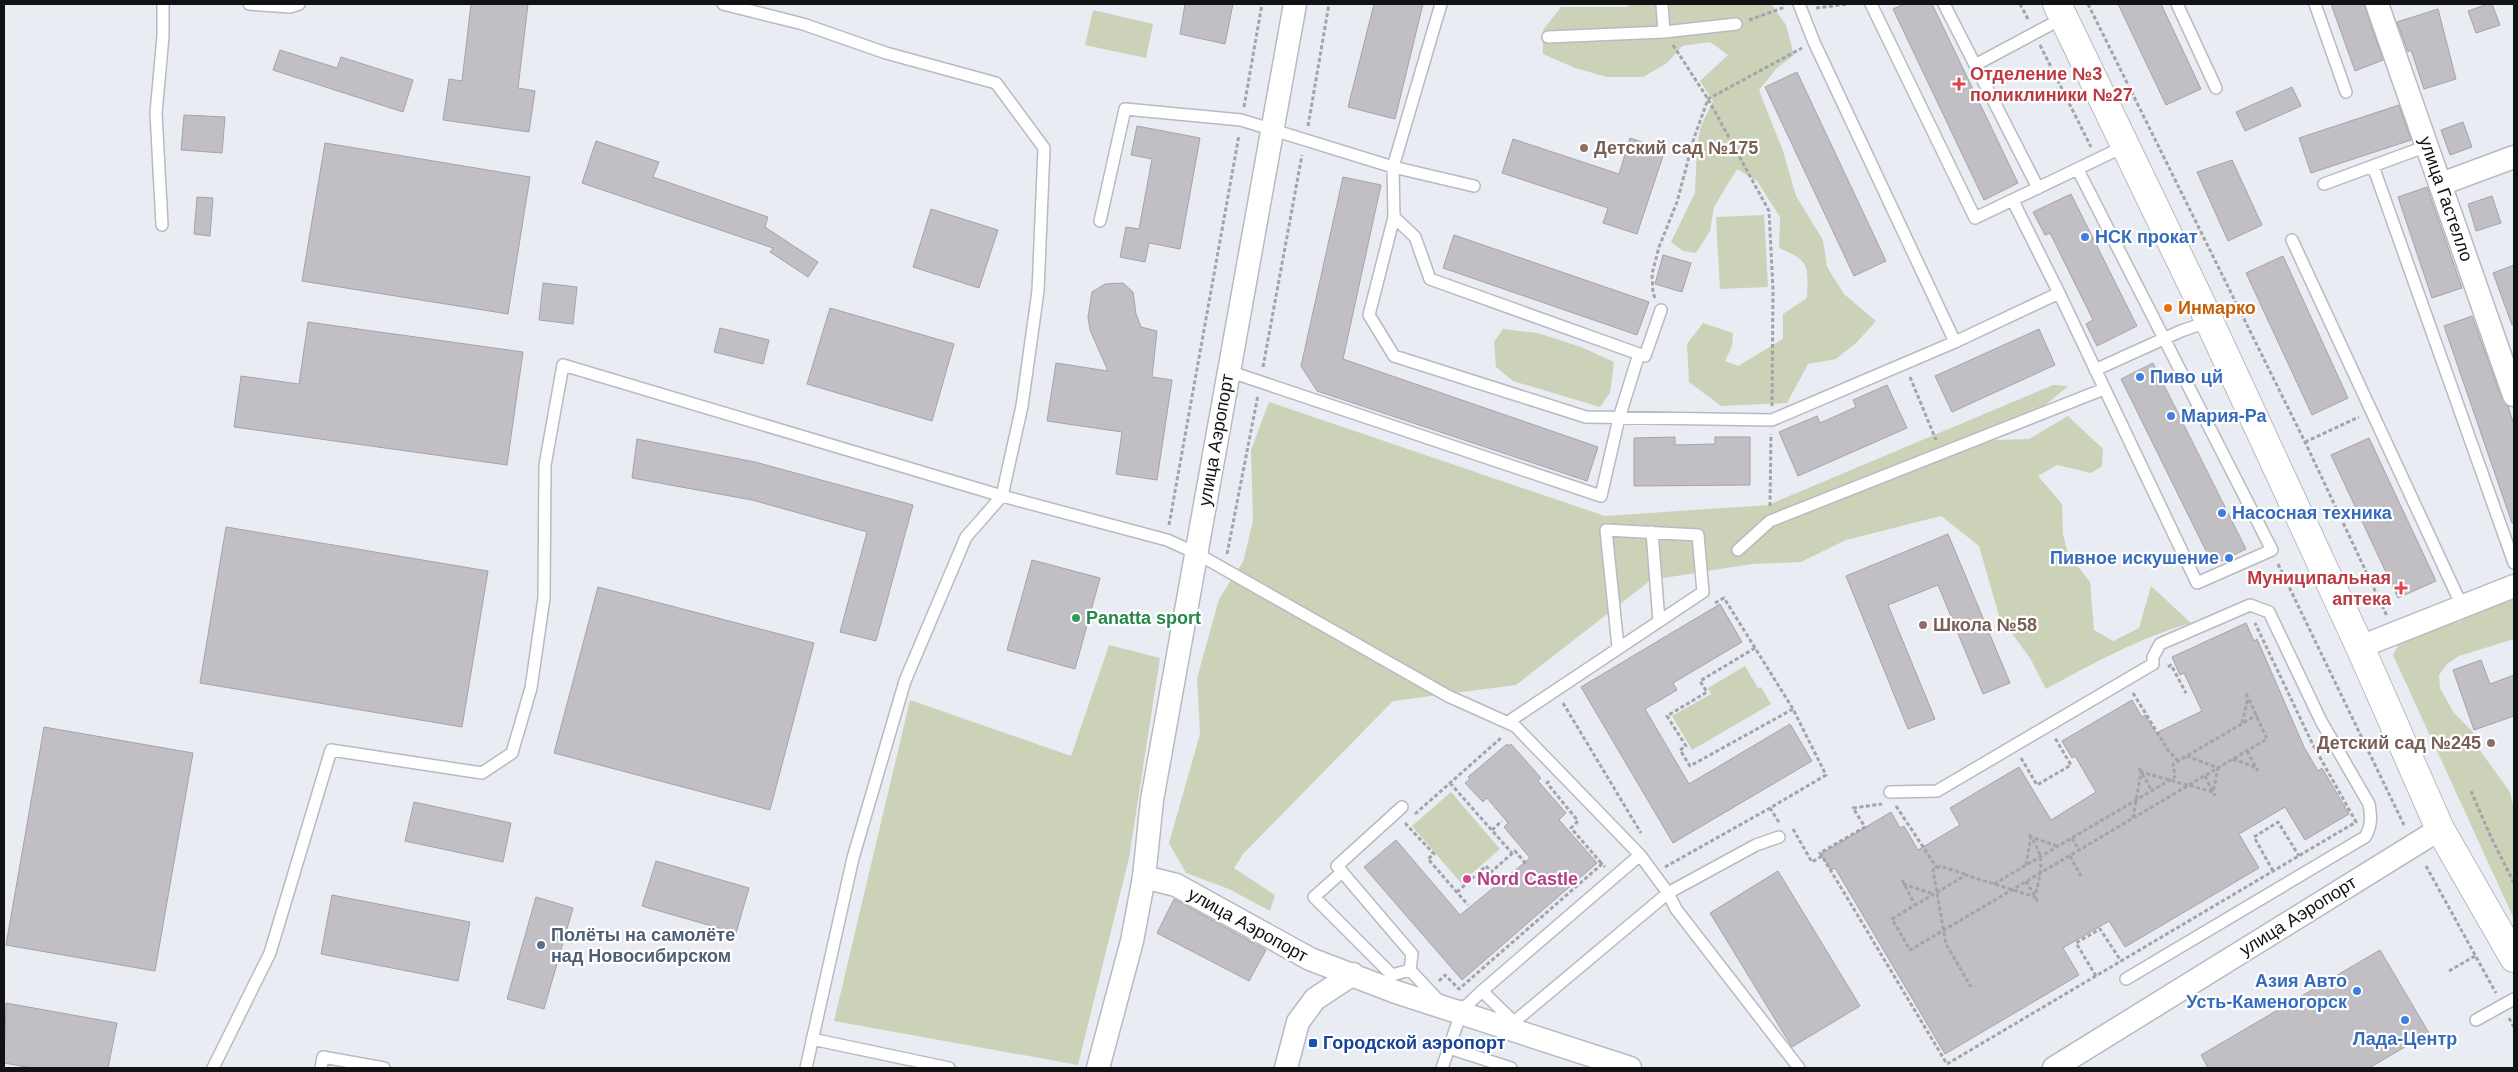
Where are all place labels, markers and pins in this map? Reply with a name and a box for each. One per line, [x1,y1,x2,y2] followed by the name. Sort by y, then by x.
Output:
[1970,64,2133,105] place label: Отделение №3 поликлиники №27
[1952,77,1966,91] marker: Отделение №3 поликлиники №27
[1594,138,1758,158] place label: Детский сад №175
[1578,142,1590,154] marker: Детский сад №175
[2095,227,2198,247] place label: НСК прокат
[2079,231,2091,243] marker: НСК прокат
[2178,298,2256,318] place label: Инмарко
[2162,302,2174,314] marker: Инмарко
[2150,367,2223,387] place label: Пиво цй
[2134,371,2146,383] marker: Пиво цй
[2181,406,2268,426] place label: Мария-Ра
[2165,410,2177,422] marker: Мария-Ра
[2232,503,2393,523] place label: Насосная техника
[2216,507,2228,519] marker: Насосная техника
[2050,548,2219,568] place label: Пивное искушение
[2223,552,2235,564] marker: Пивное искушение
[2247,568,2392,609] place label: Муниципальная аптека
[2395,582,2407,594] marker: Муниципальная аптека
[1086,608,1201,628] place label: Panatta sport
[1070,612,1082,624] marker: Panatta sport
[1933,615,2037,635] place label: Школа №58
[1917,619,1929,631] marker: Школа №58
[2317,733,2481,753] place label: Детский сад №245
[2485,737,2497,749] marker: Детский сад №245
[1477,869,1578,889] place label: Nord Castle
[1461,873,1473,885] marker: Nord Castle
[551,925,735,966] place label: Полёты на самолёте над Новосибирском
[535,939,547,951] marker: Полёты на самолёте над Новосибирском
[2186,971,2348,1012] place label: Азия Авто Усть-Каменогорск
[2351,985,2363,997] marker: Азия Авто Усть-Каменогорск
[2399,1014,2411,1026] marker: Лада-Центр
[2353,1029,2457,1049] place label: Лада-Центр
[1323,1033,1506,1053] place label: Городской аэропорт
[1307,1037,1319,1049] marker: Городской аэропорт

